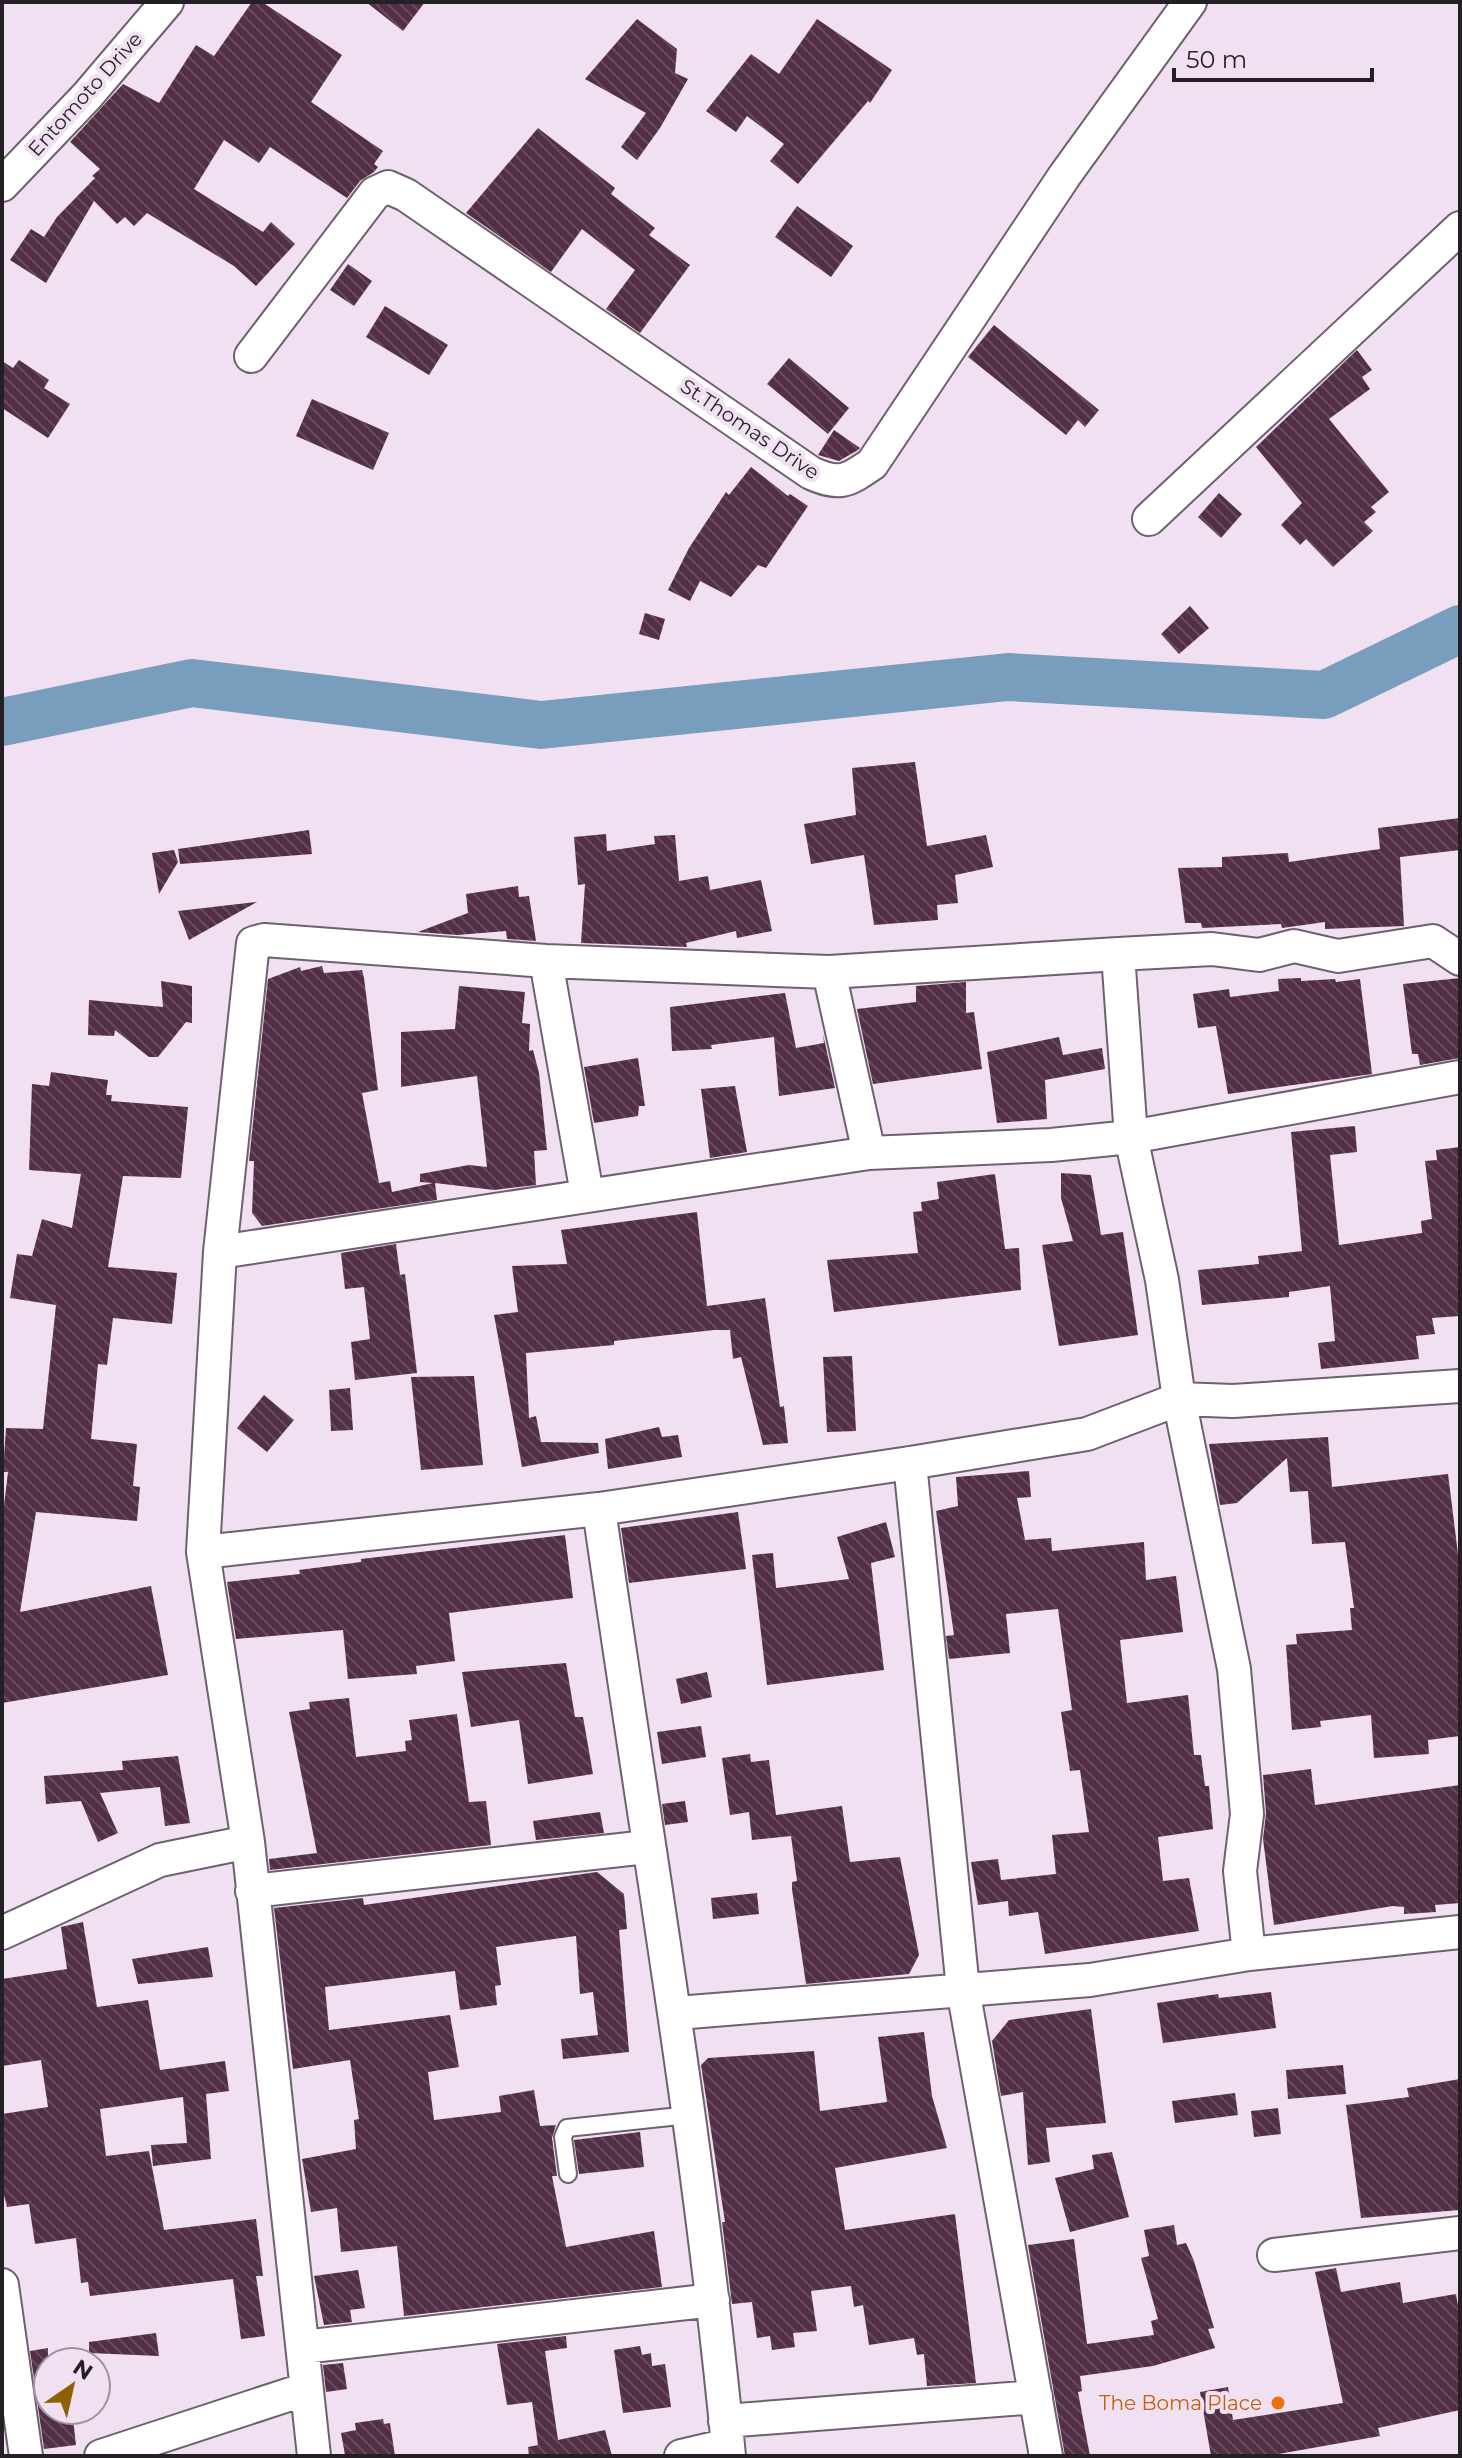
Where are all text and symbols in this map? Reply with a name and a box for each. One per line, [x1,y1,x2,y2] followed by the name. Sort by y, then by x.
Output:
[23,27,147,161] street label: Entomoto Drive
[1174,32,1372,82] scale bar
[1186,45,1247,74] text: 50 m
[676,374,824,484] street label: St.Thomas Drive
[32,2346,112,2426] north arrow
[68,2354,98,2386] text: N
[1099,2391,1262,2415] place label: The Boma Place
[1269,2394,1287,2412] marker: The Boma Place

